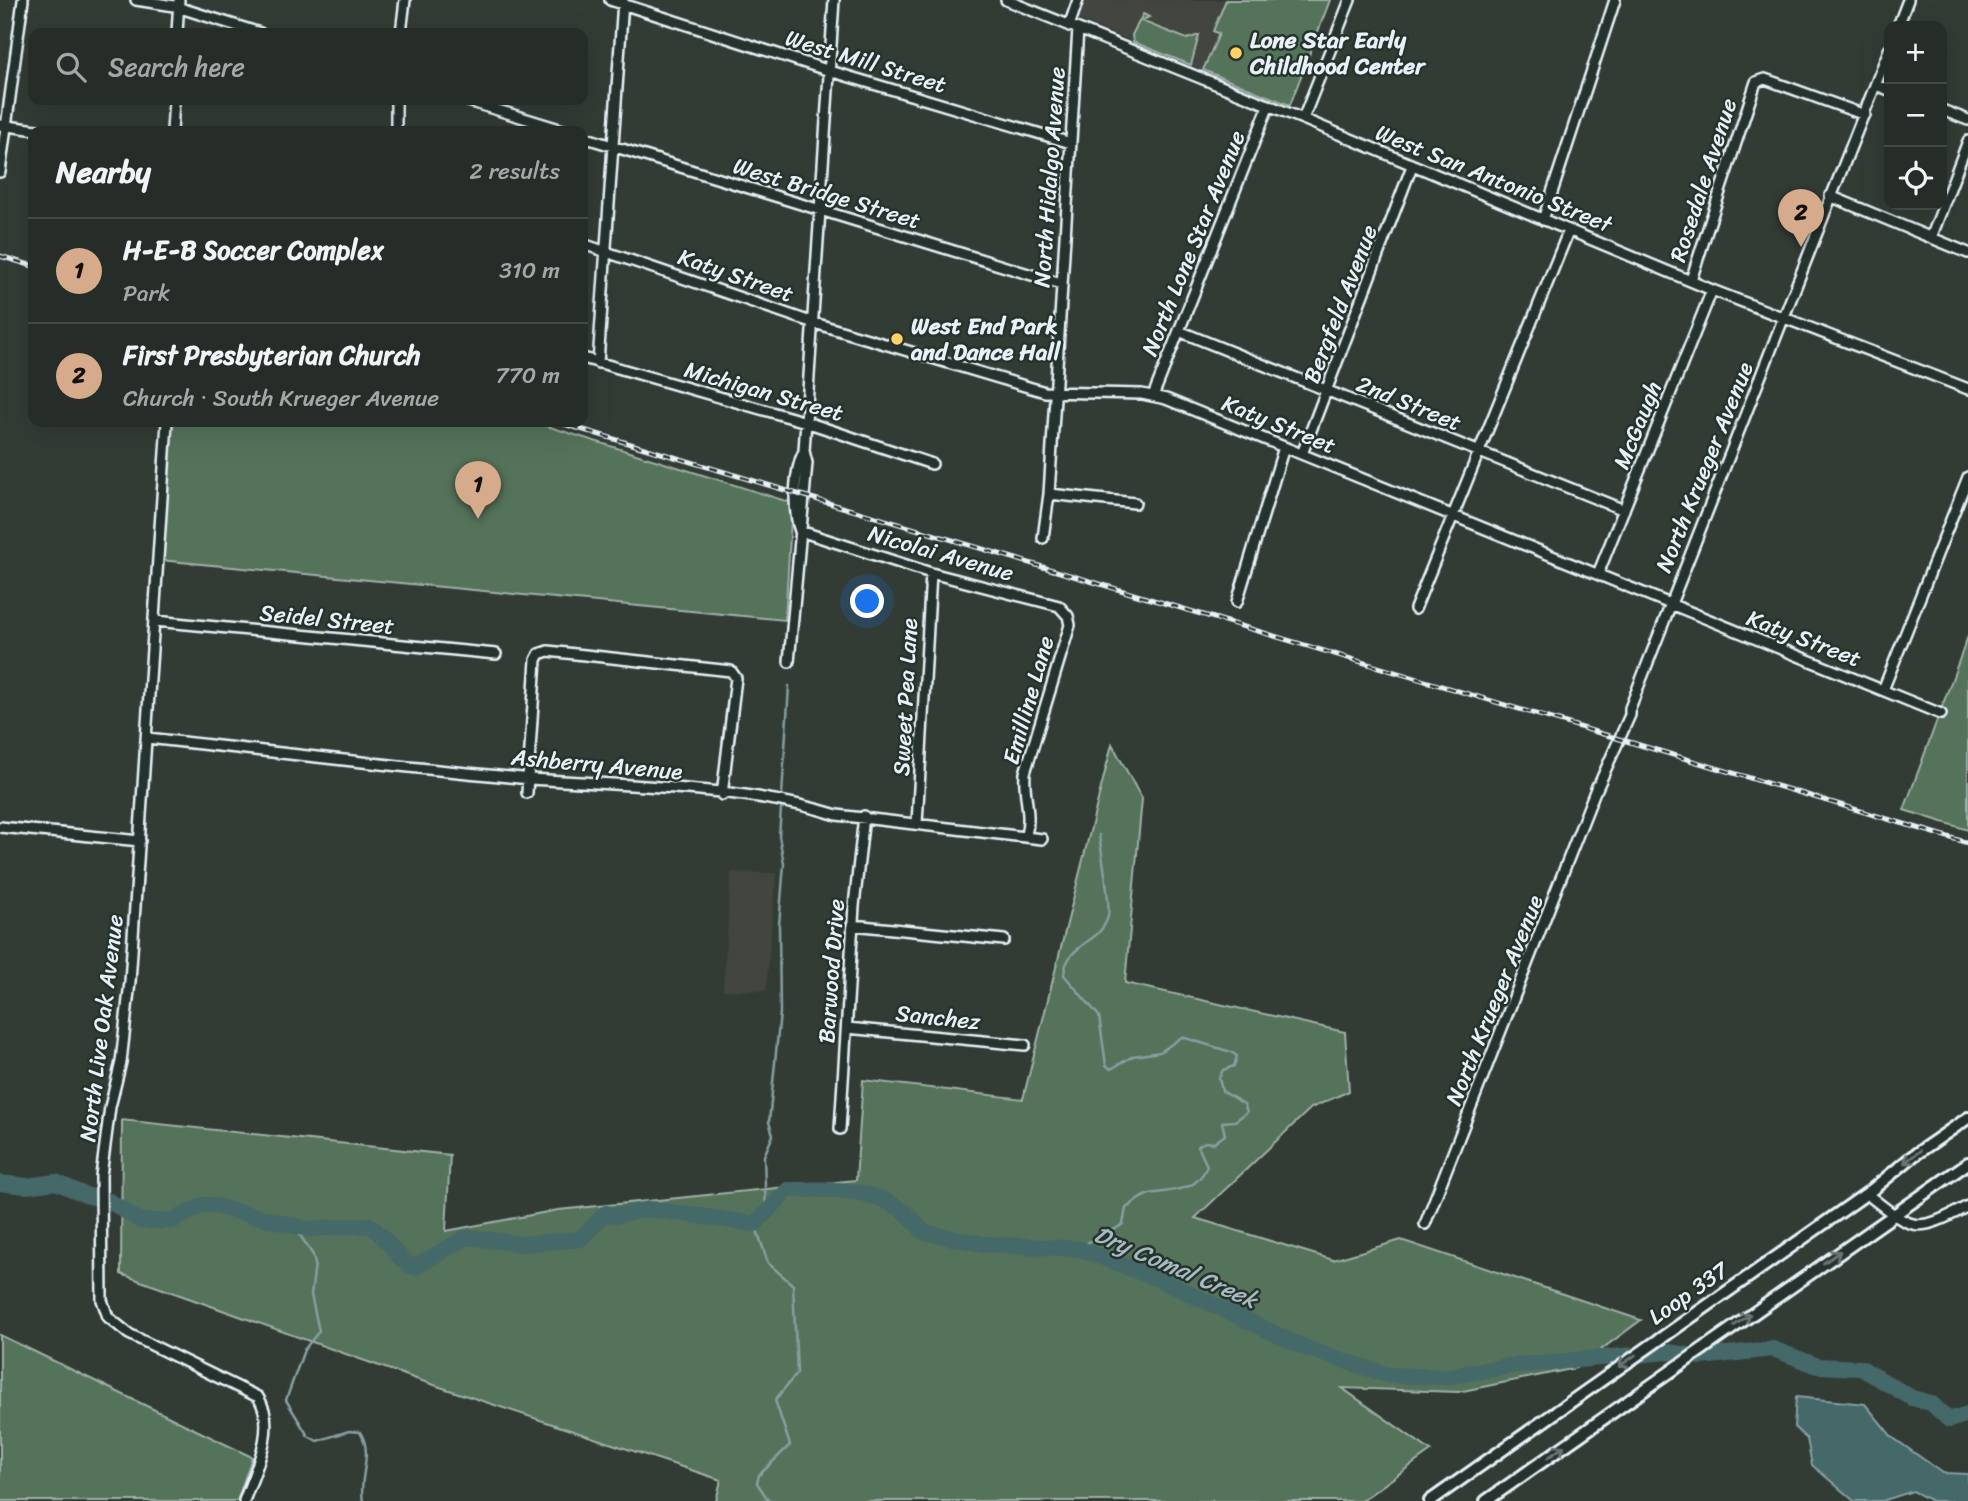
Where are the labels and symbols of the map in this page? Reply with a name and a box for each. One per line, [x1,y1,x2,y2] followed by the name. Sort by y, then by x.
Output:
[780,17,952,105] street label: West Mill Street
[1249,20,1427,87] place label: Lone Star Early Childhood Center
[1228,45,1244,61] marker: Lone Star Early Childhood Center
[1021,65,1078,289] street label: North Hidalgo Avenue
[1658,93,1749,267] street label: Rosedale Avenue
[1369,112,1620,245] street label: West San Antonio Street
[1129,124,1258,362] street label: North Lone Star Avenue
[728,145,926,241] street label: West Bridge Street
[1778,189,1824,247] pin: 2
[1291,219,1390,390] street label: Bergfeld Avenue
[672,236,799,314] street label: Katy Street
[910,306,1062,373] place label: West End Park and Dance Hall
[889,331,905,347] marker: West End Park and Dance Hall
[679,349,848,434] street label: Michigan Street
[1643,356,1765,579] street label: North Krueger Avenue
[1350,364,1468,443] street label: 2nd Street
[1601,375,1674,476] street label: McGaugh
[1215,383,1342,466] street label: Katy Street
[455,461,501,519] pin: 1
[863,513,1019,594] street label: Nicolai Avenue
[850,584,884,618] your location
[258,592,396,647] street label: Seidel Street
[1740,598,1867,679] street label: Katy Street
[881,617,930,777] street label: Sweet Pea Lane
[991,631,1066,769] street label: Emilline Lane
[509,736,684,792] street label: Ashberry Avenue
[1433,889,1555,1112] street label: North Krueger Avenue
[806,897,857,1045] street label: Barwood Drive
[67,912,136,1144] street label: North Live Oak Avenue
[894,993,983,1042] street label: Sanchez
[1903,1150,1922,1165] one-way arrow
[1087,1214,1266,1321] water label: Dry Comal Creek
[1639,1250,1739,1336] street label: Loop 337
[1822,1250,1841,1264] one-way arrow
[1732,1313,1751,1328] one-way arrow
[1617,1354,1637,1368] one-way arrow
[1546,1444,1565,1459] one-way arrow

